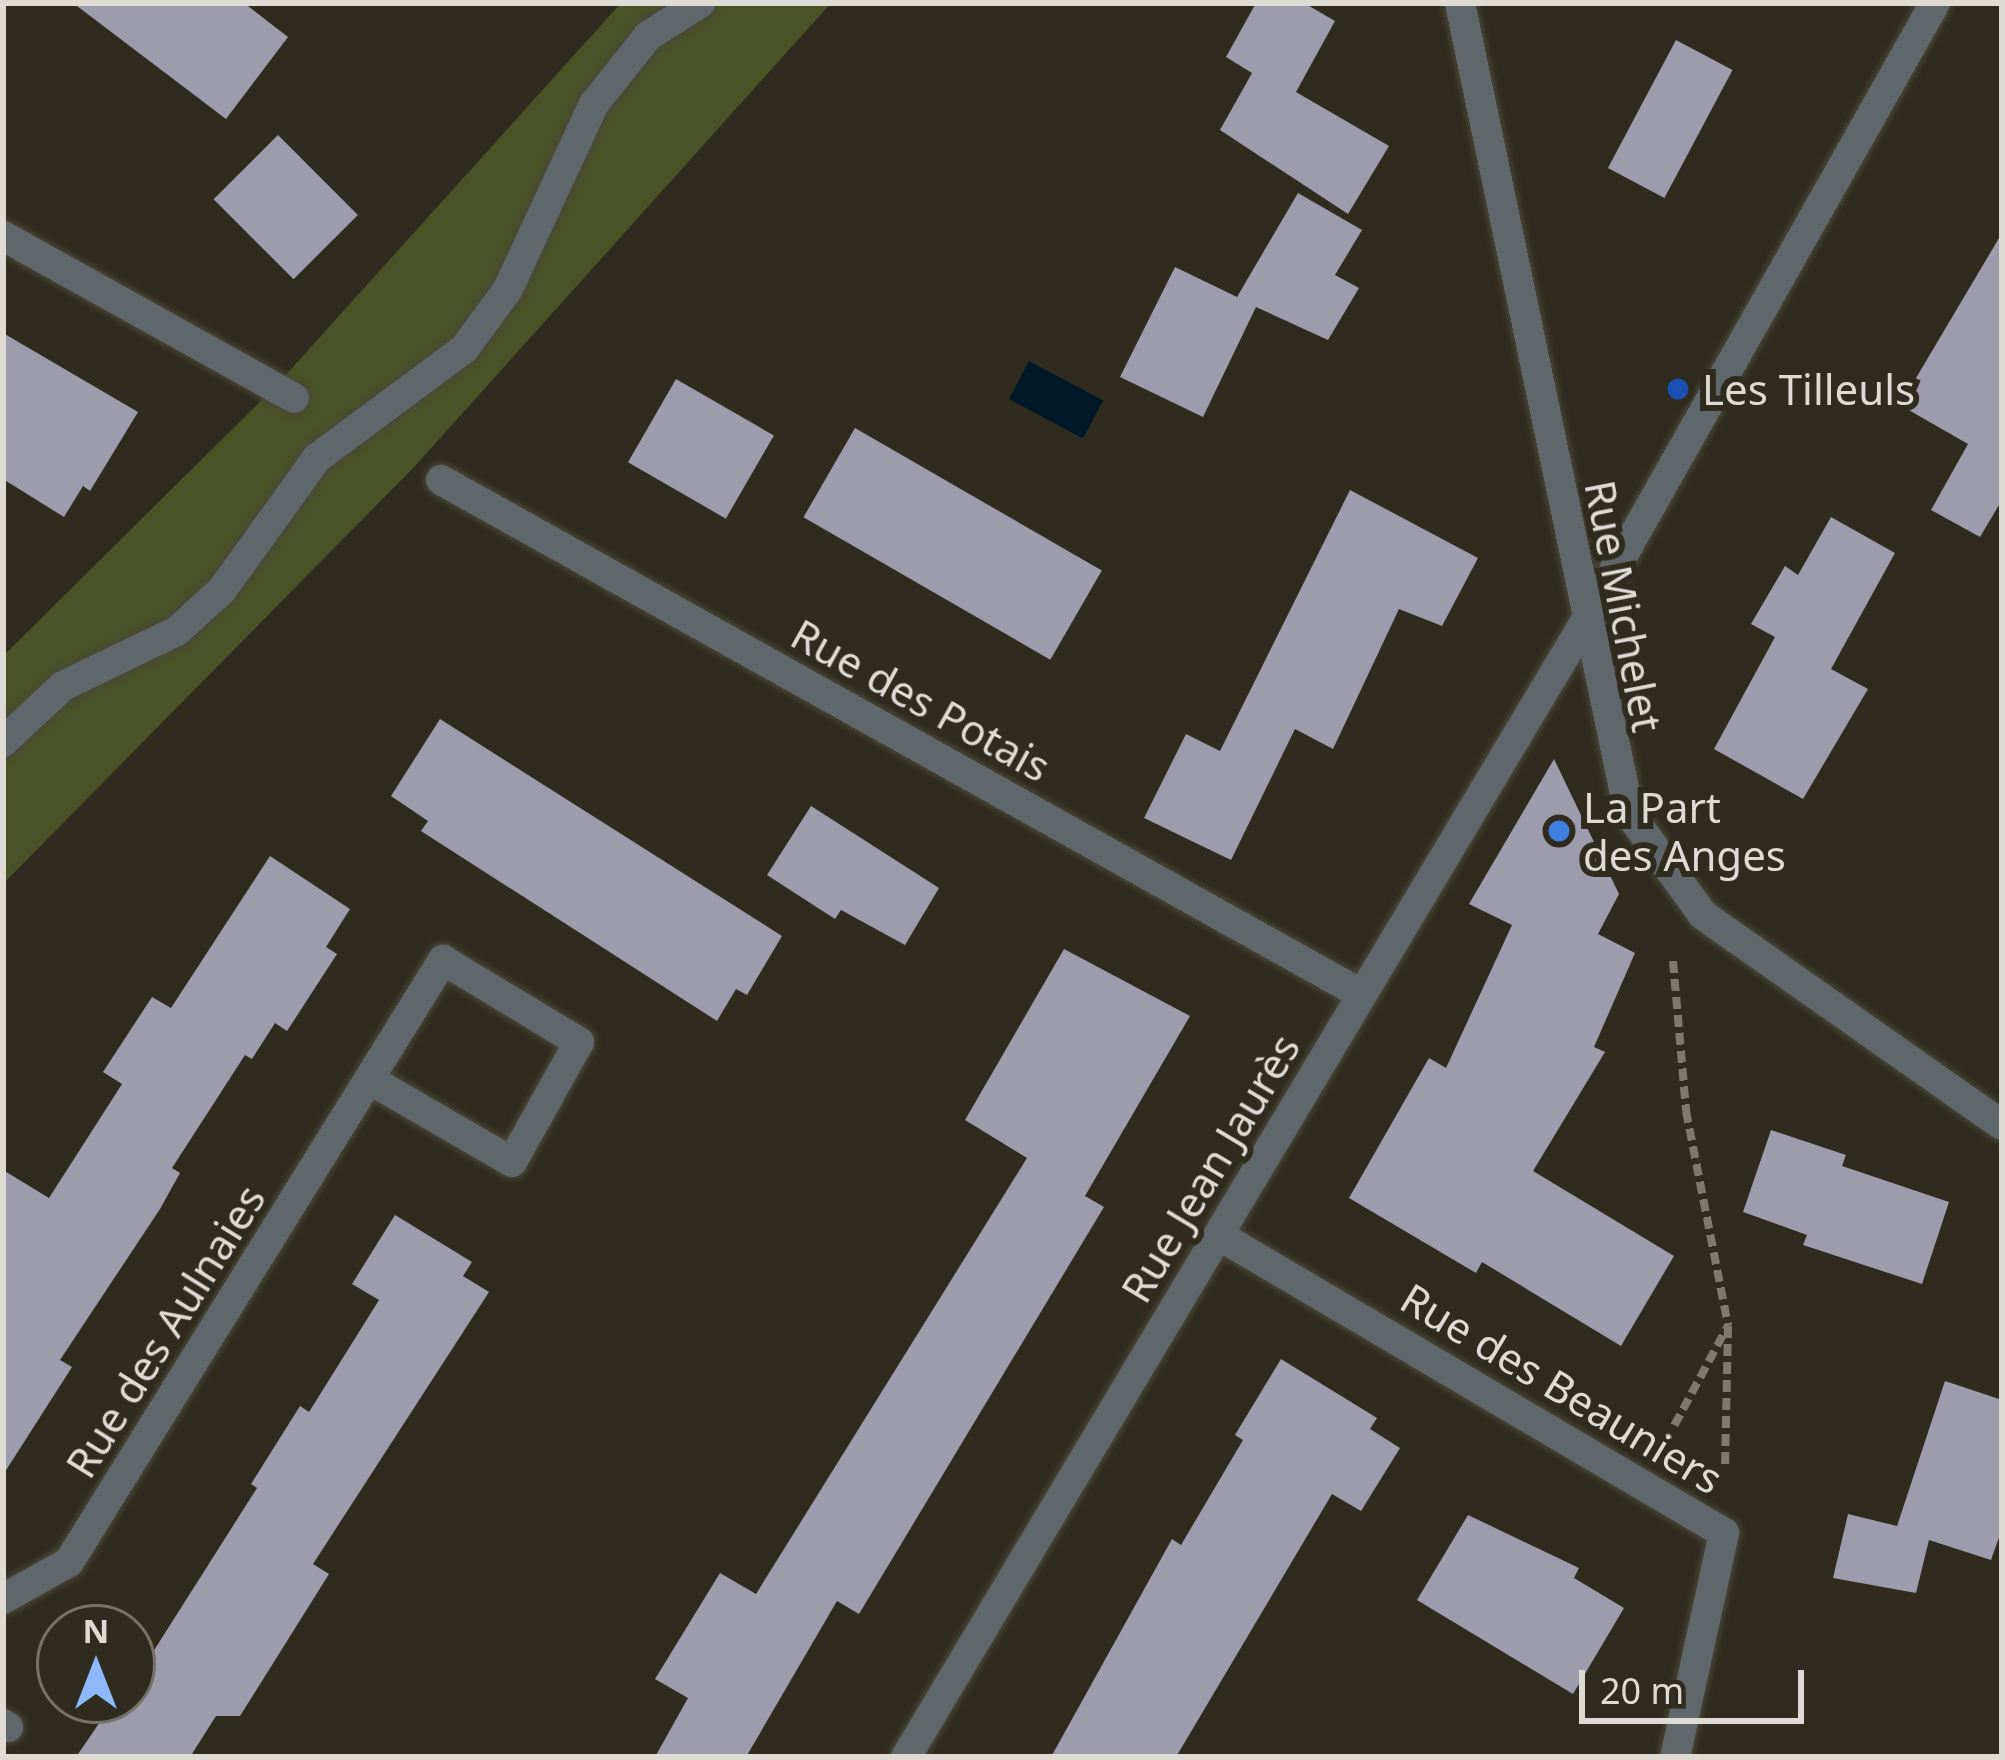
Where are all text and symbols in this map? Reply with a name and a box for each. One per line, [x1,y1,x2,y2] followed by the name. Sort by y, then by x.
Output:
[1702,364,1915,414] place label: Les Tilleuls
[1665,376,1691,402] marker: Les Tilleuls
[1575,476,1673,736] street label: Rue Michelet
[783,608,1059,792] street label: Rue des Potais
[1583,782,1786,880] place label: La Part des Anges
[1546,818,1572,844] marker: La Part des Anges
[1110,1025,1310,1311] street label: Rue Jean Jaurès
[55,1176,275,1486] street label: Rue des Aulnaies
[1392,1272,1732,1504] street label: Rue des Beauniers
[36,1604,156,1724] north arrow
[83,1608,109,1653] text: N
[1585,1646,1810,1720] scale bar
[1600,1666,1684,1715] text: 20 m

